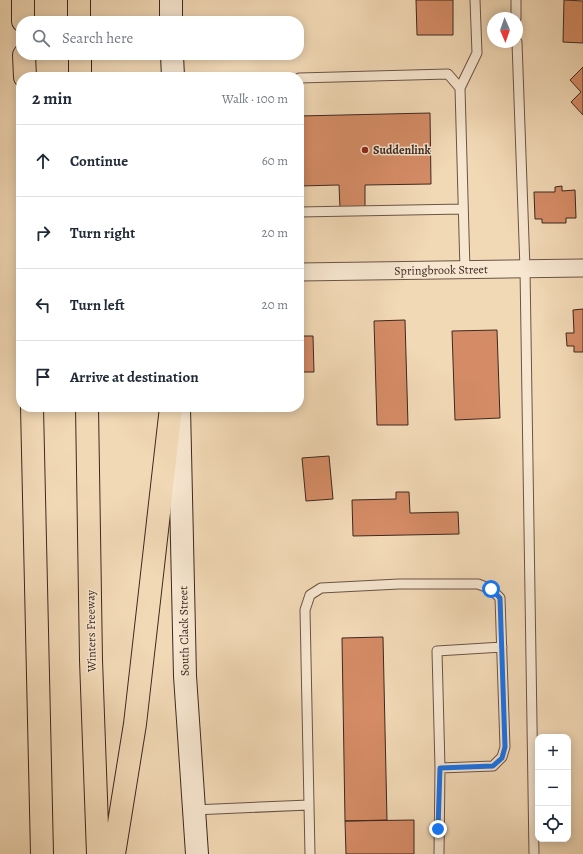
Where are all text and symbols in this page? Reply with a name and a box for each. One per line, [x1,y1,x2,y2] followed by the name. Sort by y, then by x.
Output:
[487,12,523,48] north arrow
[16,16,304,60] search box
[30,27,52,49] icon: search
[62,28,133,48] text: Search here
[32,87,72,110] text: 2 min
[222,90,288,107] text: Walk · 100 m
[373,142,432,158] place label: Suddenlink
[360,145,370,155] marker: Suddenlink
[32,150,54,172] icon: ahead
[70,151,128,171] text: Continue
[262,152,288,169] text: 60 m
[32,222,54,244] icon: right
[70,223,135,243] text: Turn right
[262,224,288,241] text: 20 m
[394,261,488,279] street label: Springbrook Street
[32,294,54,316] icon: left
[70,295,125,315] text: Turn left
[262,296,288,313] text: 20 m
[32,366,54,388] icon: arrive
[70,367,199,387] text: Arrive at destination
[482,580,500,598] route start
[175,586,193,676] street label: South Clack Street
[82,589,100,673] street label: Winters Freeway
[535,734,571,842] map controls
[535,734,571,770] button: +
[535,770,571,806] button: −
[535,806,571,842] button: locate
[429,820,447,838] route end

